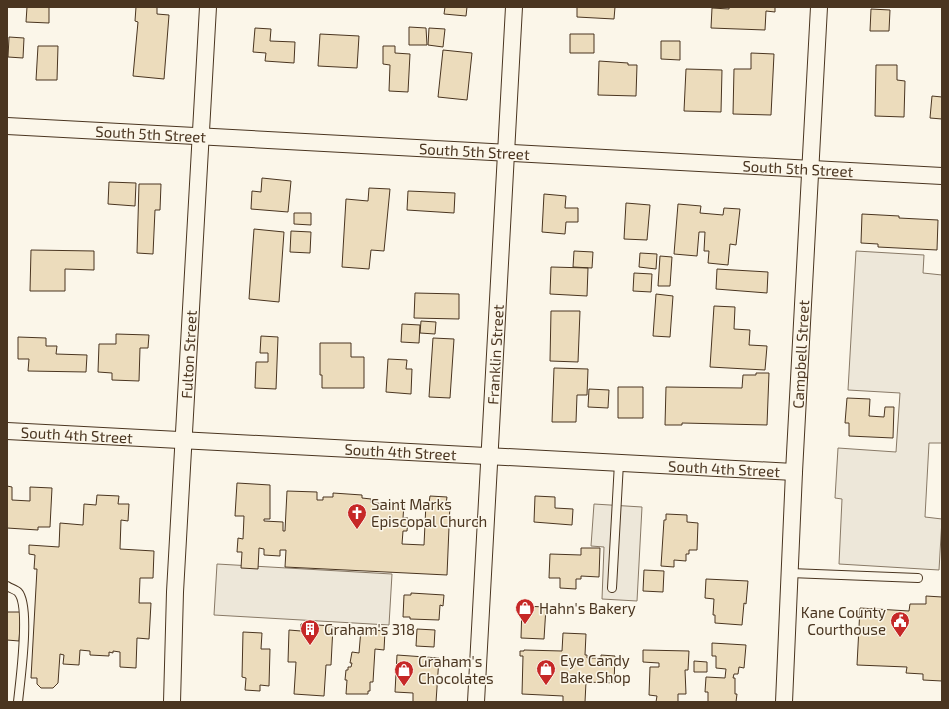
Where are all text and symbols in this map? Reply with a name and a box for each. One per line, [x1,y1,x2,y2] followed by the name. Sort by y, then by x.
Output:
[95,122,207,146] street label: South 5th Street
[418,139,530,163] street label: South 5th Street
[742,156,854,180] street label: South 5th Street
[788,299,812,409] street label: Campbell Street
[483,304,507,405] street label: Franklin Street
[177,309,200,399] street label: Fulton Street
[20,423,134,447] street label: South 4th Street
[344,440,457,463] street label: South 4th Street
[668,456,781,480] street label: South 4th Street
[371,495,487,530] place label: Saint Marks Episcopal Church
[346,502,368,530] church icon: Saint Marks Episcopal Church
[514,597,536,625] shop icon: Hahn's Bakery
[539,599,636,617] place label: Hahn's Bakery
[801,603,886,638] place label: Kane County Courthouse
[889,610,911,638] public building icon: Kane County Courthouse
[299,618,321,646] building icon: Graham's 318
[324,620,415,638] place label: Graham's 318
[560,651,631,686] place label: Eye Candy Bake Shop
[418,652,494,687] place label: Graham's Chocolates
[535,658,557,686] shop icon: Eye Candy Bake Shop
[393,659,415,687] shop icon: Graham's Chocolates

